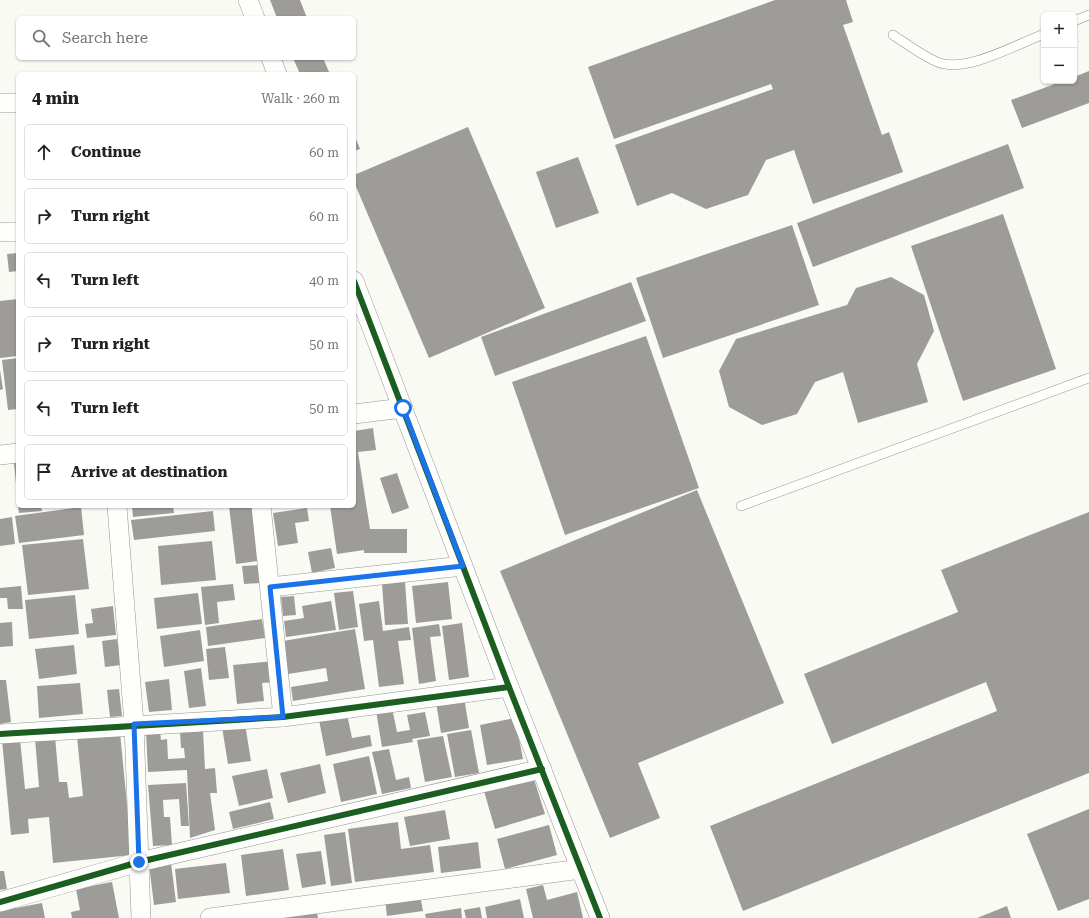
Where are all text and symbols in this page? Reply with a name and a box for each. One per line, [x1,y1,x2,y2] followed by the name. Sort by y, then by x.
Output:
[1041,12,1077,84] map controls
[1041,12,1077,48] button: +
[16,16,356,60] search box
[30,27,52,49] icon: search
[62,29,148,47] text: Search here
[1041,48,1077,84] button: −
[32,88,79,108] text: 4 min
[261,91,340,106] text: Walk · 260 m
[33,141,55,163] icon: ahead
[71,143,141,161] text: Continue
[309,145,339,160] text: 60 m
[33,205,55,227] icon: right
[71,207,150,225] text: Turn right
[309,209,339,224] text: 60 m
[33,269,55,291] icon: left
[71,271,139,289] text: Turn left
[309,273,339,288] text: 40 m
[33,333,55,355] icon: right
[71,335,150,353] text: Turn right
[309,337,339,352] text: 50 m
[33,397,55,419] icon: left
[71,399,139,417] text: Turn left
[394,399,412,417] route start
[309,401,339,416] text: 50 m
[33,461,55,483] icon: arrive
[71,463,227,481] text: Arrive at destination
[130,853,148,871] route end

